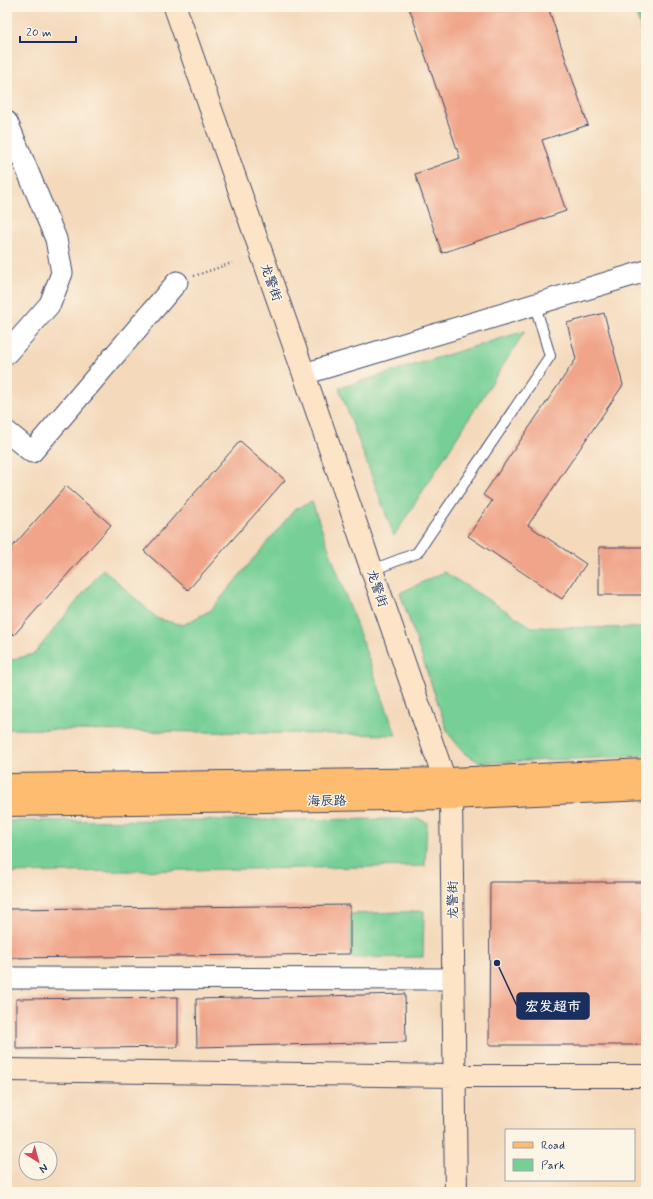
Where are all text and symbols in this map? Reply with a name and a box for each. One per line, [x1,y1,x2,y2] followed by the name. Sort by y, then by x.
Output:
[20,18,76,44] scale bar
[26,25,52,41] text: 20 m
[256,261,285,304] street label: 龙警街
[362,567,391,610] street label: 龙警街
[307,793,347,810] street label: 海辰路
[445,880,462,920] street label: 龙警街
[517,993,589,1019] callout: 宏发超市
[525,998,581,1016] text: 宏发超市
[505,1129,635,1181] legend
[541,1138,565,1154] text: Road
[18,1141,58,1181] north arrow
[541,1158,565,1174] text: Park
[36,1160,51,1176] text: N

